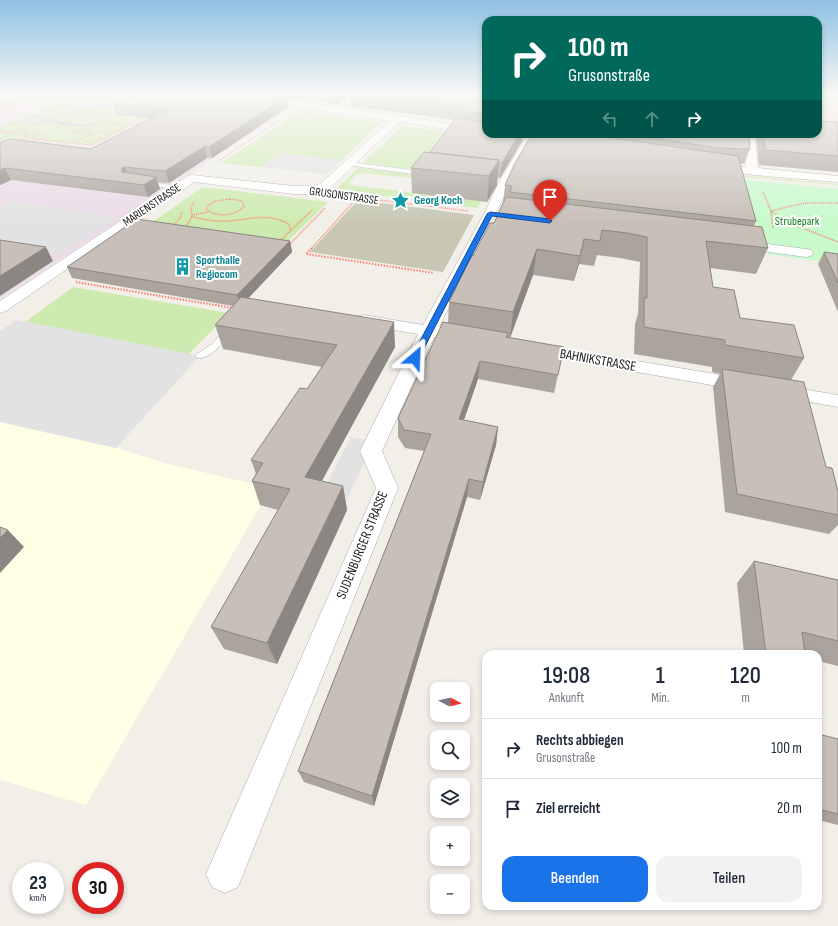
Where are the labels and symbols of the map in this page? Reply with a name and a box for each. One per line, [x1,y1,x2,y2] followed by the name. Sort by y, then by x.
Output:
[120,180,184,230] street label: MARIENSTRASSE
[533,180,567,221] pin
[308,184,380,208] street label: GRUSONSTRASSE
[391,190,411,210] place icon: Georg Koch
[414,193,462,208] place label: Georg Koch
[775,214,820,229] park label: Strubepark
[196,253,240,282] place label: Sporthalle Regiocom
[173,257,193,277] building icon: Sporthalle Regiocom
[394,337,436,379] position arrow
[559,345,638,375] street label: BAHNIKSTRASSE
[333,488,392,602] street label: SUDENBURGER STRASSE
[430,682,470,722] north arrow
[72,862,124,914] speed limit sign: 30

